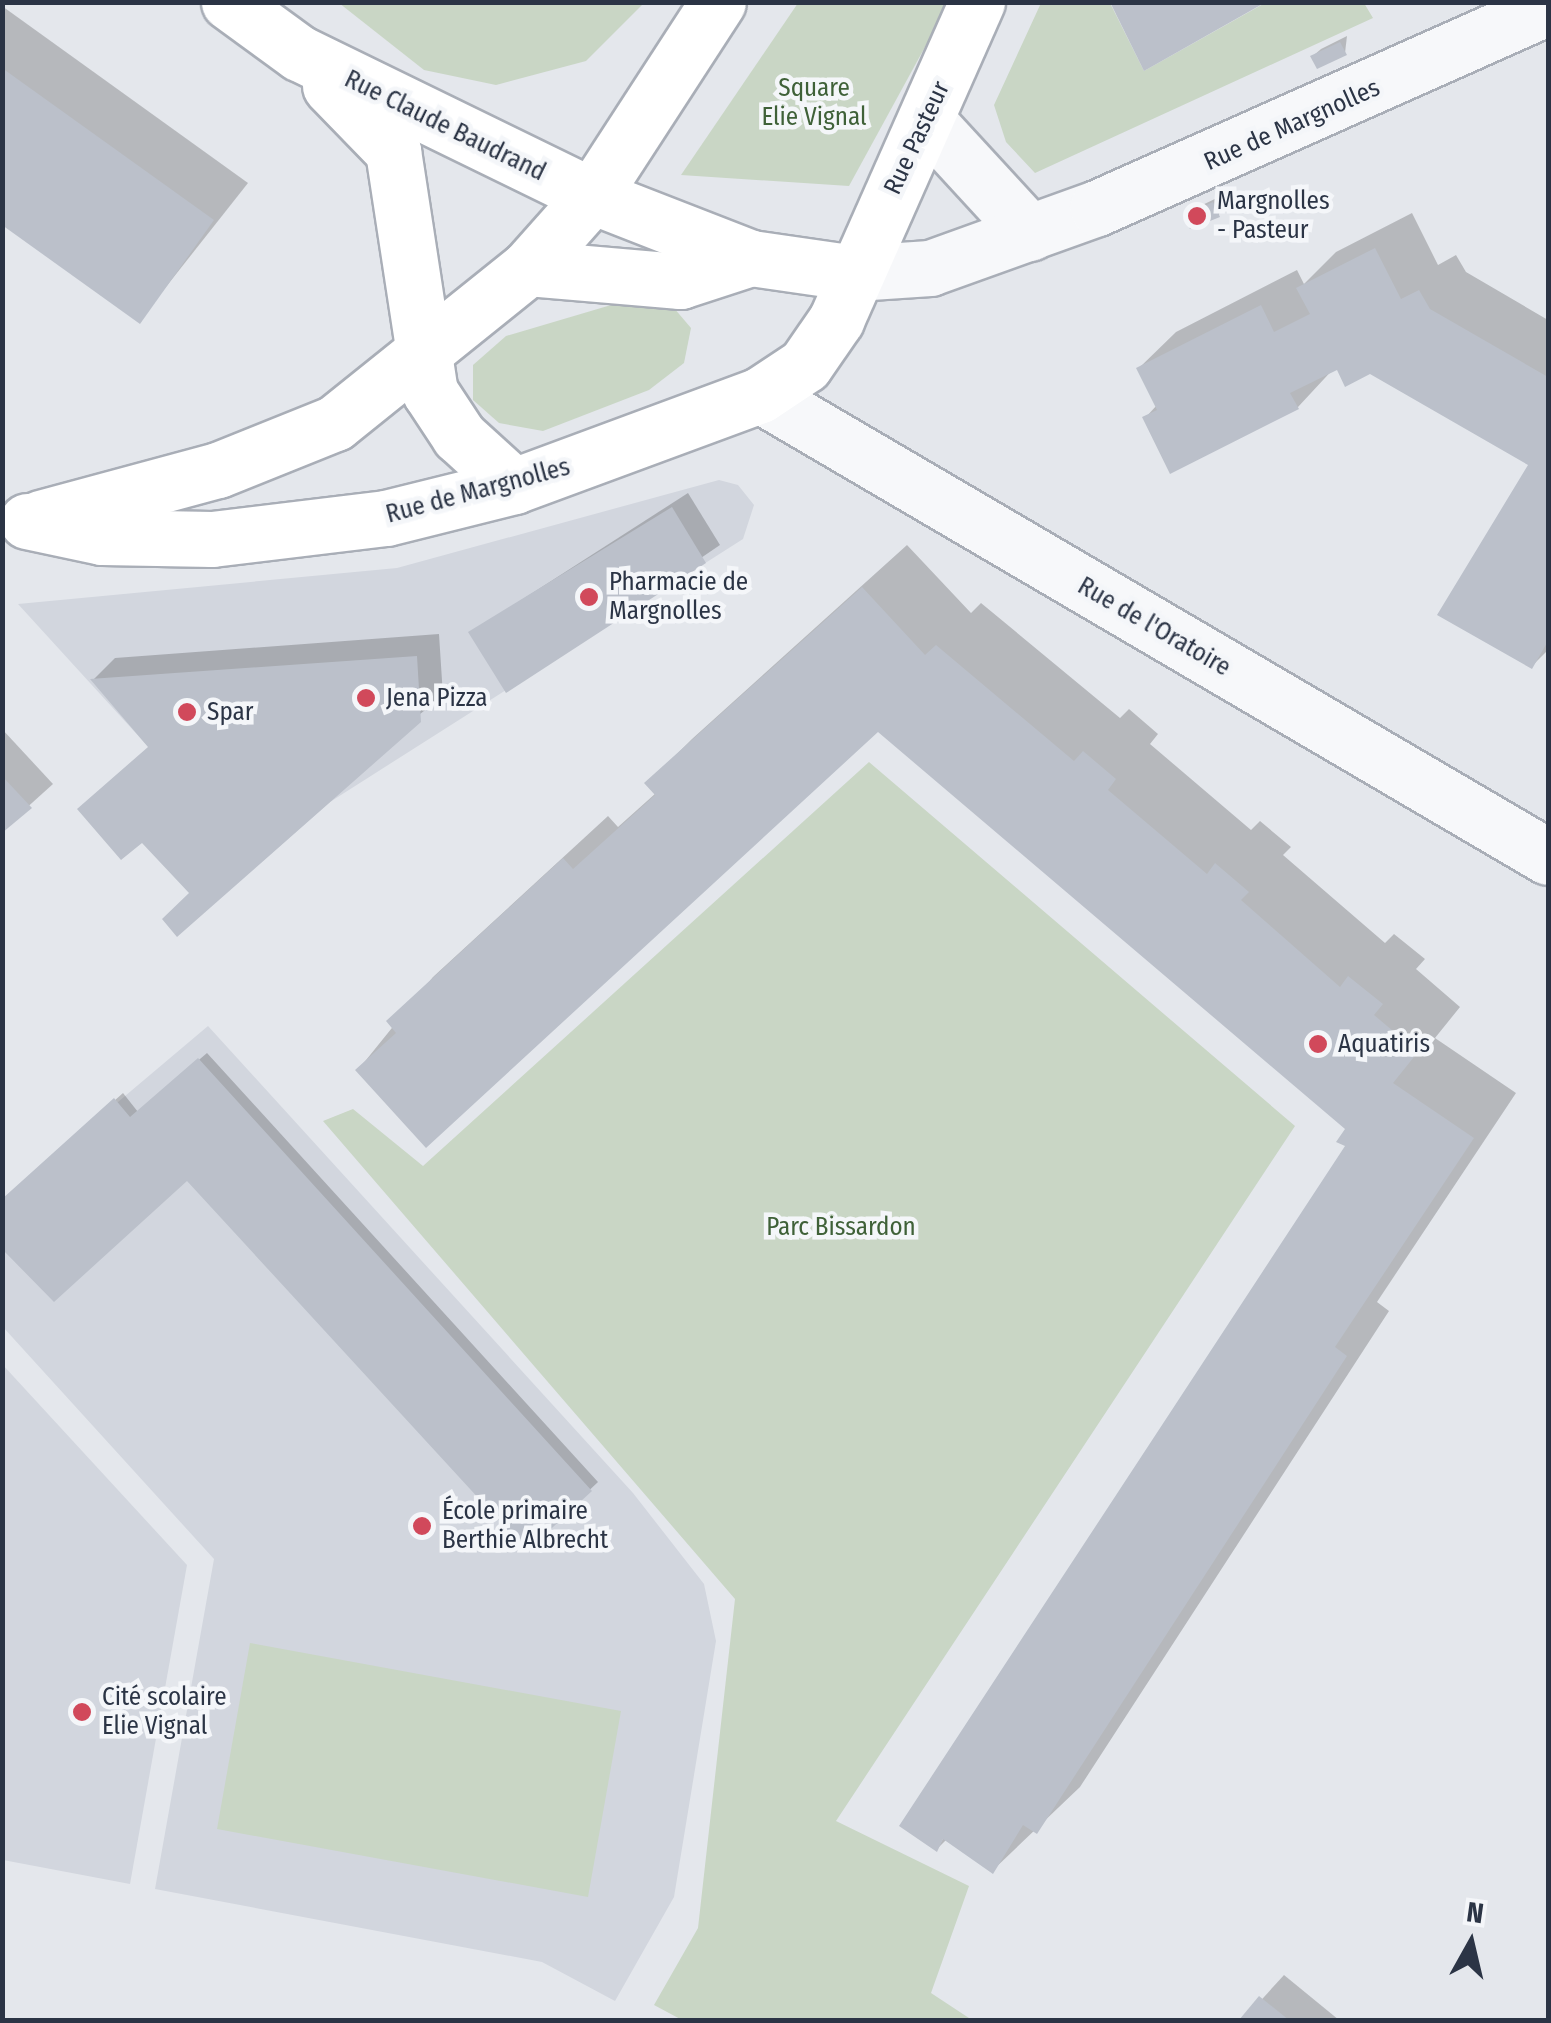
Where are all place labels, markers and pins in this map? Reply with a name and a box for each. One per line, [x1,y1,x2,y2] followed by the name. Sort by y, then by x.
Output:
[1217,187,1330,246] place label: Margnolles - Pasteur
[1186,205,1208,227] marker: Margnolles - Pasteur
[609,568,748,627] place label: Pharmacie de Margnolles
[578,586,600,608] marker: Pharmacie de Margnolles
[386,683,488,713] place label: Jena Pizza
[355,687,377,709] marker: Jena Pizza
[207,697,253,727] place label: Spar
[176,701,198,723] marker: Spar
[1338,1029,1430,1059] place label: Aquatiris
[1307,1033,1329,1055] marker: Aquatiris
[442,1497,608,1556] place label: École primaire Berthie Albrecht
[411,1515,433,1537] marker: École primaire Berthie Albrecht
[102,1683,226,1742] place label: Cité scolaire Elie Vignal
[71,1701,93,1723] marker: Cité scolaire Elie Vignal

